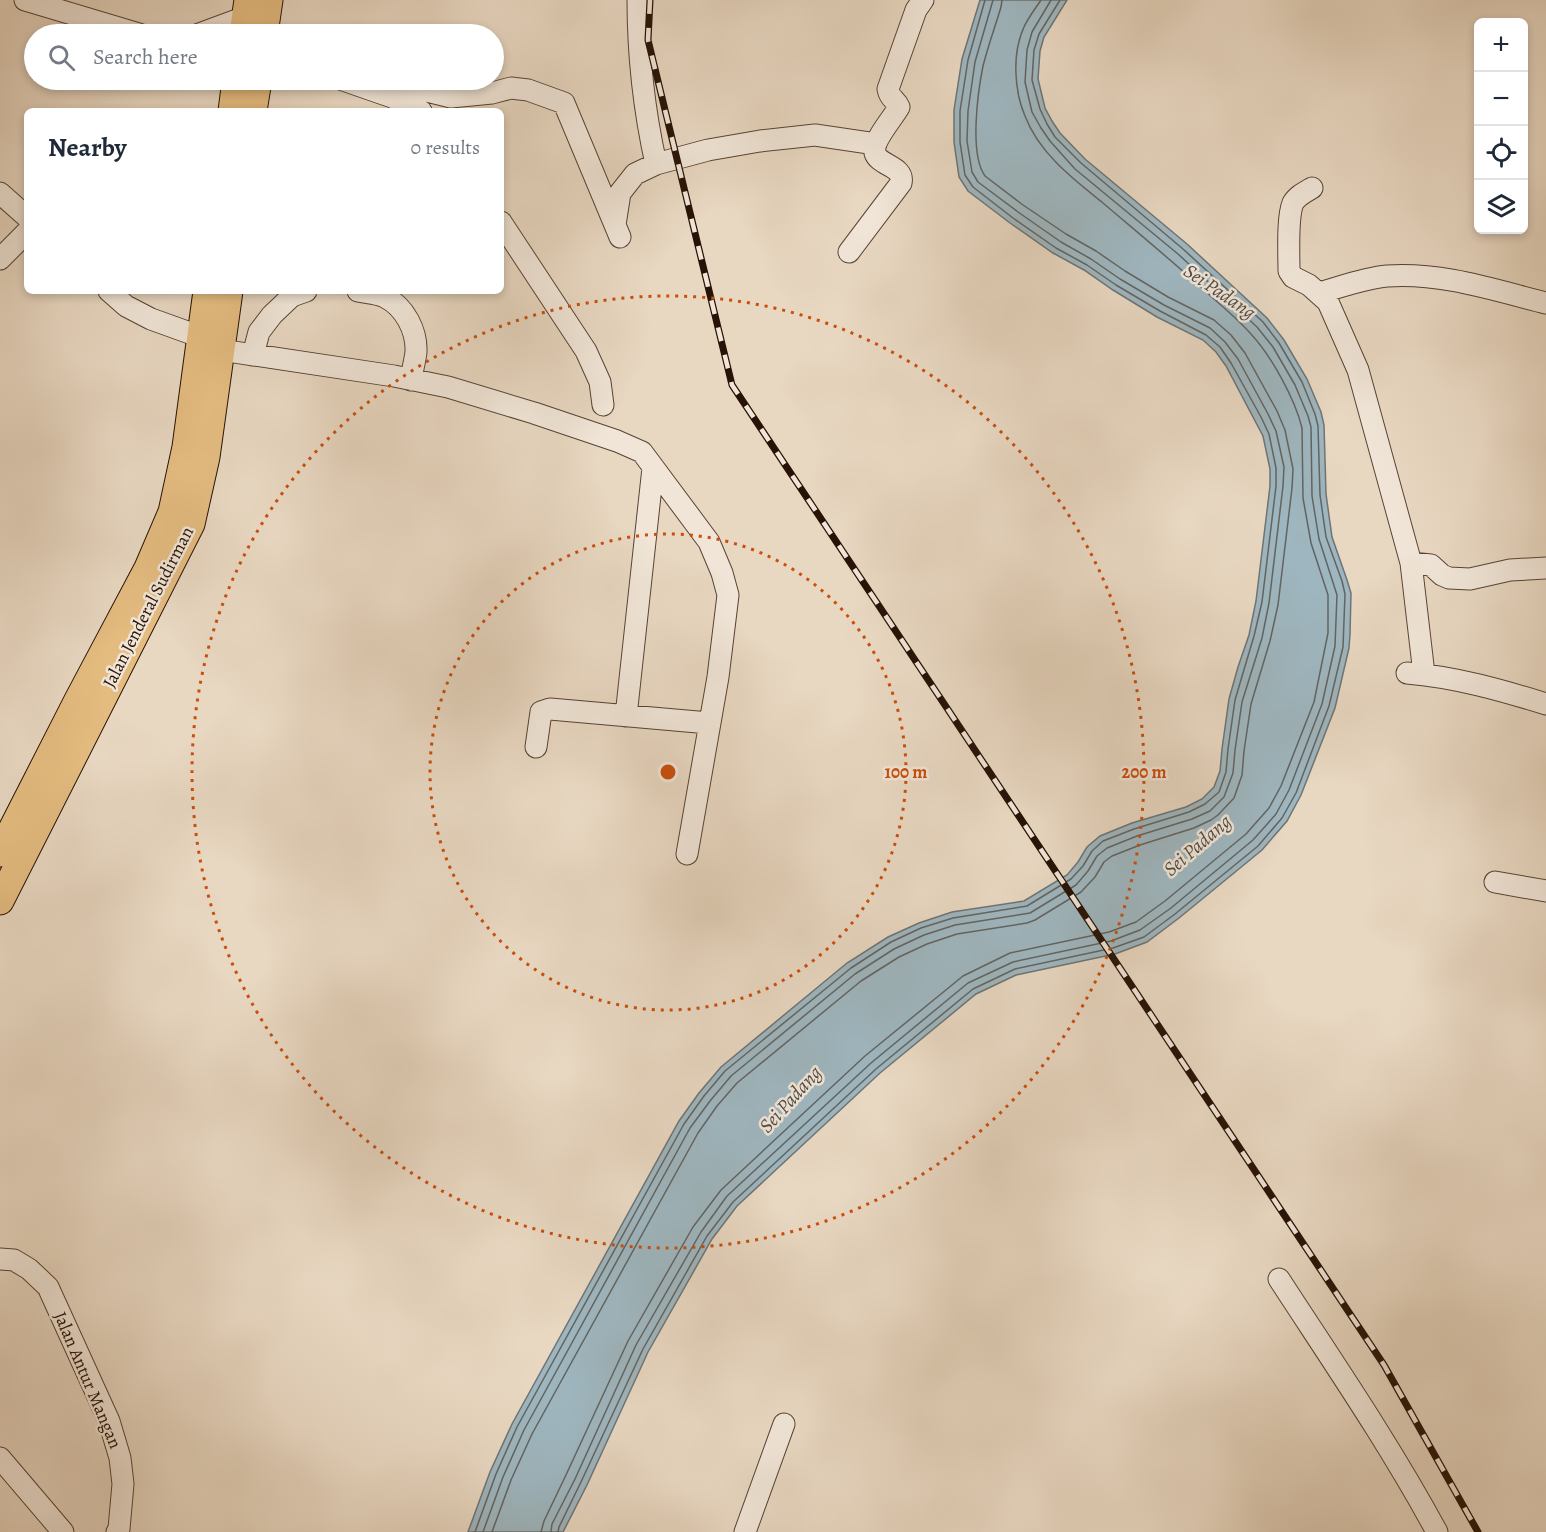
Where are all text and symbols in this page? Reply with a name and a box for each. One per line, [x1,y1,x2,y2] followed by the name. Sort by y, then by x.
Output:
[1474,18,1528,234] map controls
[1474,18,1528,72] button: +
[24,24,504,90] search box
[45,41,78,74] icon: search
[93,42,198,72] text: Search here
[1474,72,1528,126] button: −
[1474,126,1528,180] button: locate
[48,130,127,165] text: Nearby
[411,134,480,161] text: 0 results
[1474,180,1528,234] button: layers
[1178,257,1261,326] water label: Sei Padang
[97,522,199,692] street label: Jalan Jenderal Sudirman
[885,760,927,784] text: 100 m
[1121,760,1167,784] text: 200 m
[658,762,678,782] centre of rings
[1158,808,1237,882] water label: Sei Padang
[753,1060,828,1139] water label: Sei Padang
[48,1308,128,1452] street label: Jalan Antur Mangan

